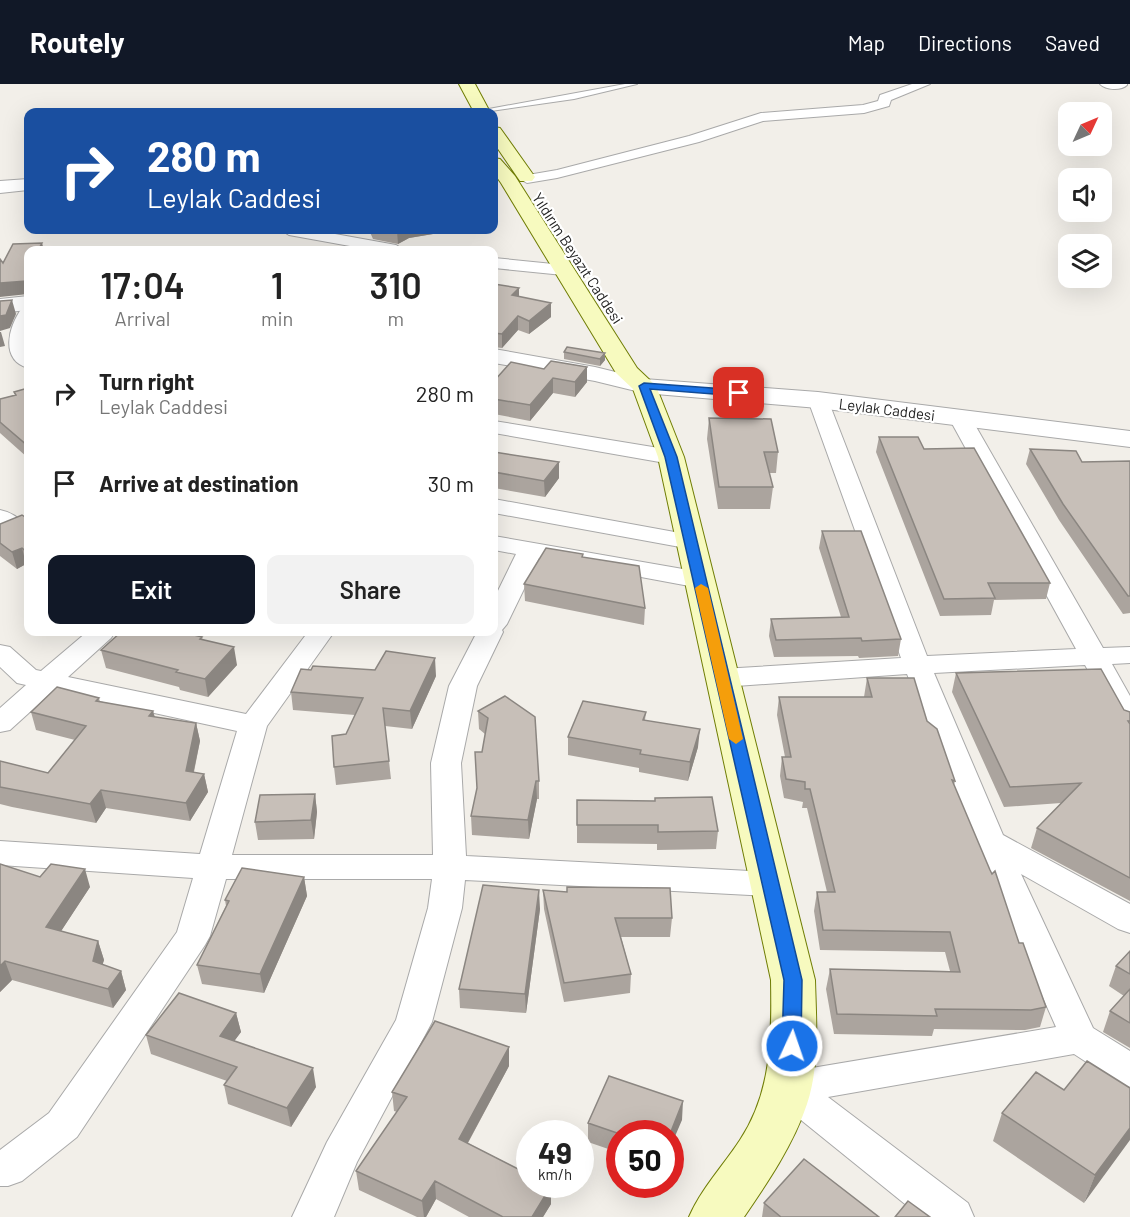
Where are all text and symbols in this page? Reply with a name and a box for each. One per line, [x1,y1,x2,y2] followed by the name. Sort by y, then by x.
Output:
[30,25,125,59] text: Routely
[848,30,885,55] text: Map
[918,30,1012,55] text: Directions
[1045,30,1100,55] text: Saved
[1058,102,1112,156] north arrow
[1058,102,1112,288] map controls
[147,130,261,180] text: 280 m
[48,132,126,210] icon: right
[1058,168,1112,222] button: sound
[147,181,321,213] text: Leylak Caddesi
[529,189,627,327] street label: Yıldırım Beyazıt Caddesi
[1058,234,1112,288] button: layers
[100,263,185,306] text: 17:04
[271,263,284,306] text: 1
[370,263,422,306] text: 310
[115,306,170,330] text: Arrival
[261,306,293,330] text: min
[387,306,404,330] text: m
[713,367,764,418] pin
[99,368,194,394] text: Turn right
[722,376,755,409] icon: arrive
[48,377,81,410] icon: right
[416,380,474,406] text: 280 m
[99,394,228,418] text: Leylak Caddesi
[838,394,936,424] street label: Leylak Caddesi
[48,467,81,500] icon: arrive
[99,470,298,496] text: Arrive at destination
[428,470,474,496] text: 30 m
[48,555,255,624] button: Exit
[267,555,474,624] button: Share
[760,1014,824,1078] position arrow
[606,1120,684,1198] speed limit sign: 50
[538,1134,572,1170] text: 49
[538,1165,572,1183] text: km/h

